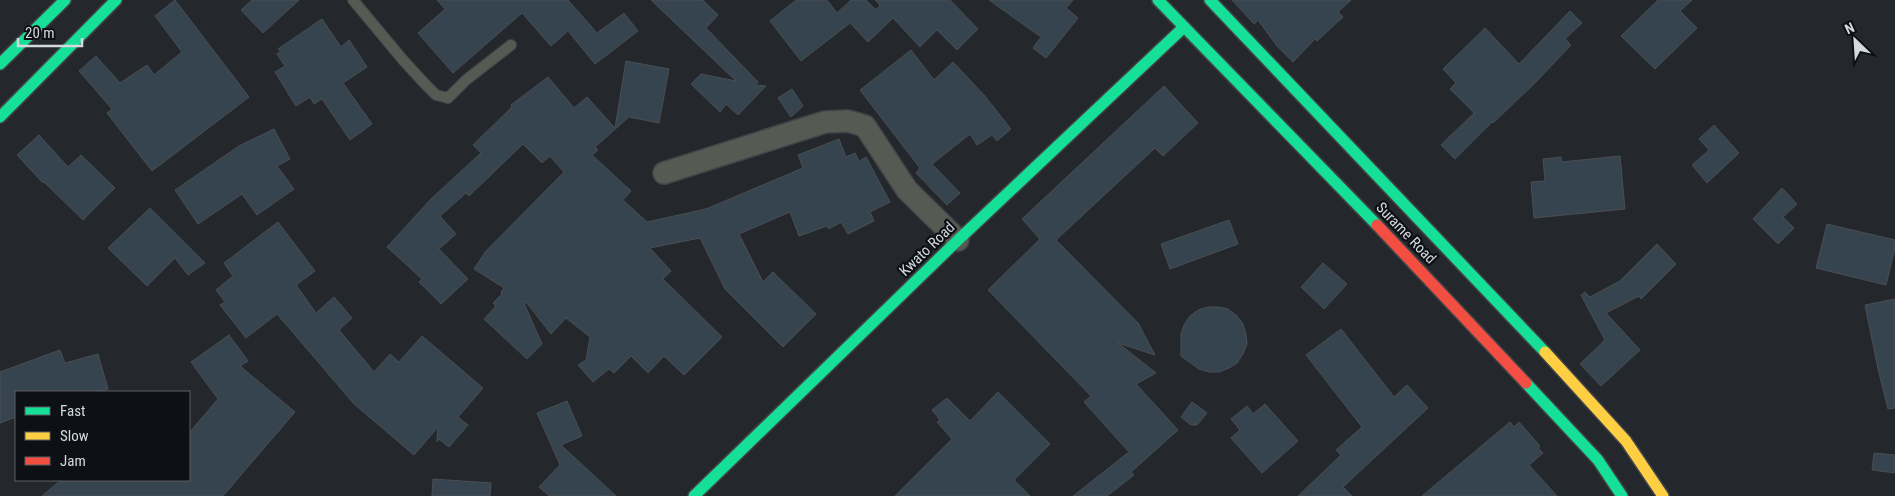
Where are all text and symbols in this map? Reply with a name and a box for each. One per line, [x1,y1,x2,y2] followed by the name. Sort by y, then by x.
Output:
[18,15,81,47] scale bar
[1830,15,1880,65] north arrow
[1842,19,1857,37] text: N
[25,24,55,42] text: 20 m
[1372,199,1440,267] street label: Surame Road
[896,218,958,280] street label: Kwato Road
[15,391,190,481] legend
[60,402,85,420] text: Fast
[60,427,89,445] text: Slow
[60,452,86,470] text: Jam

